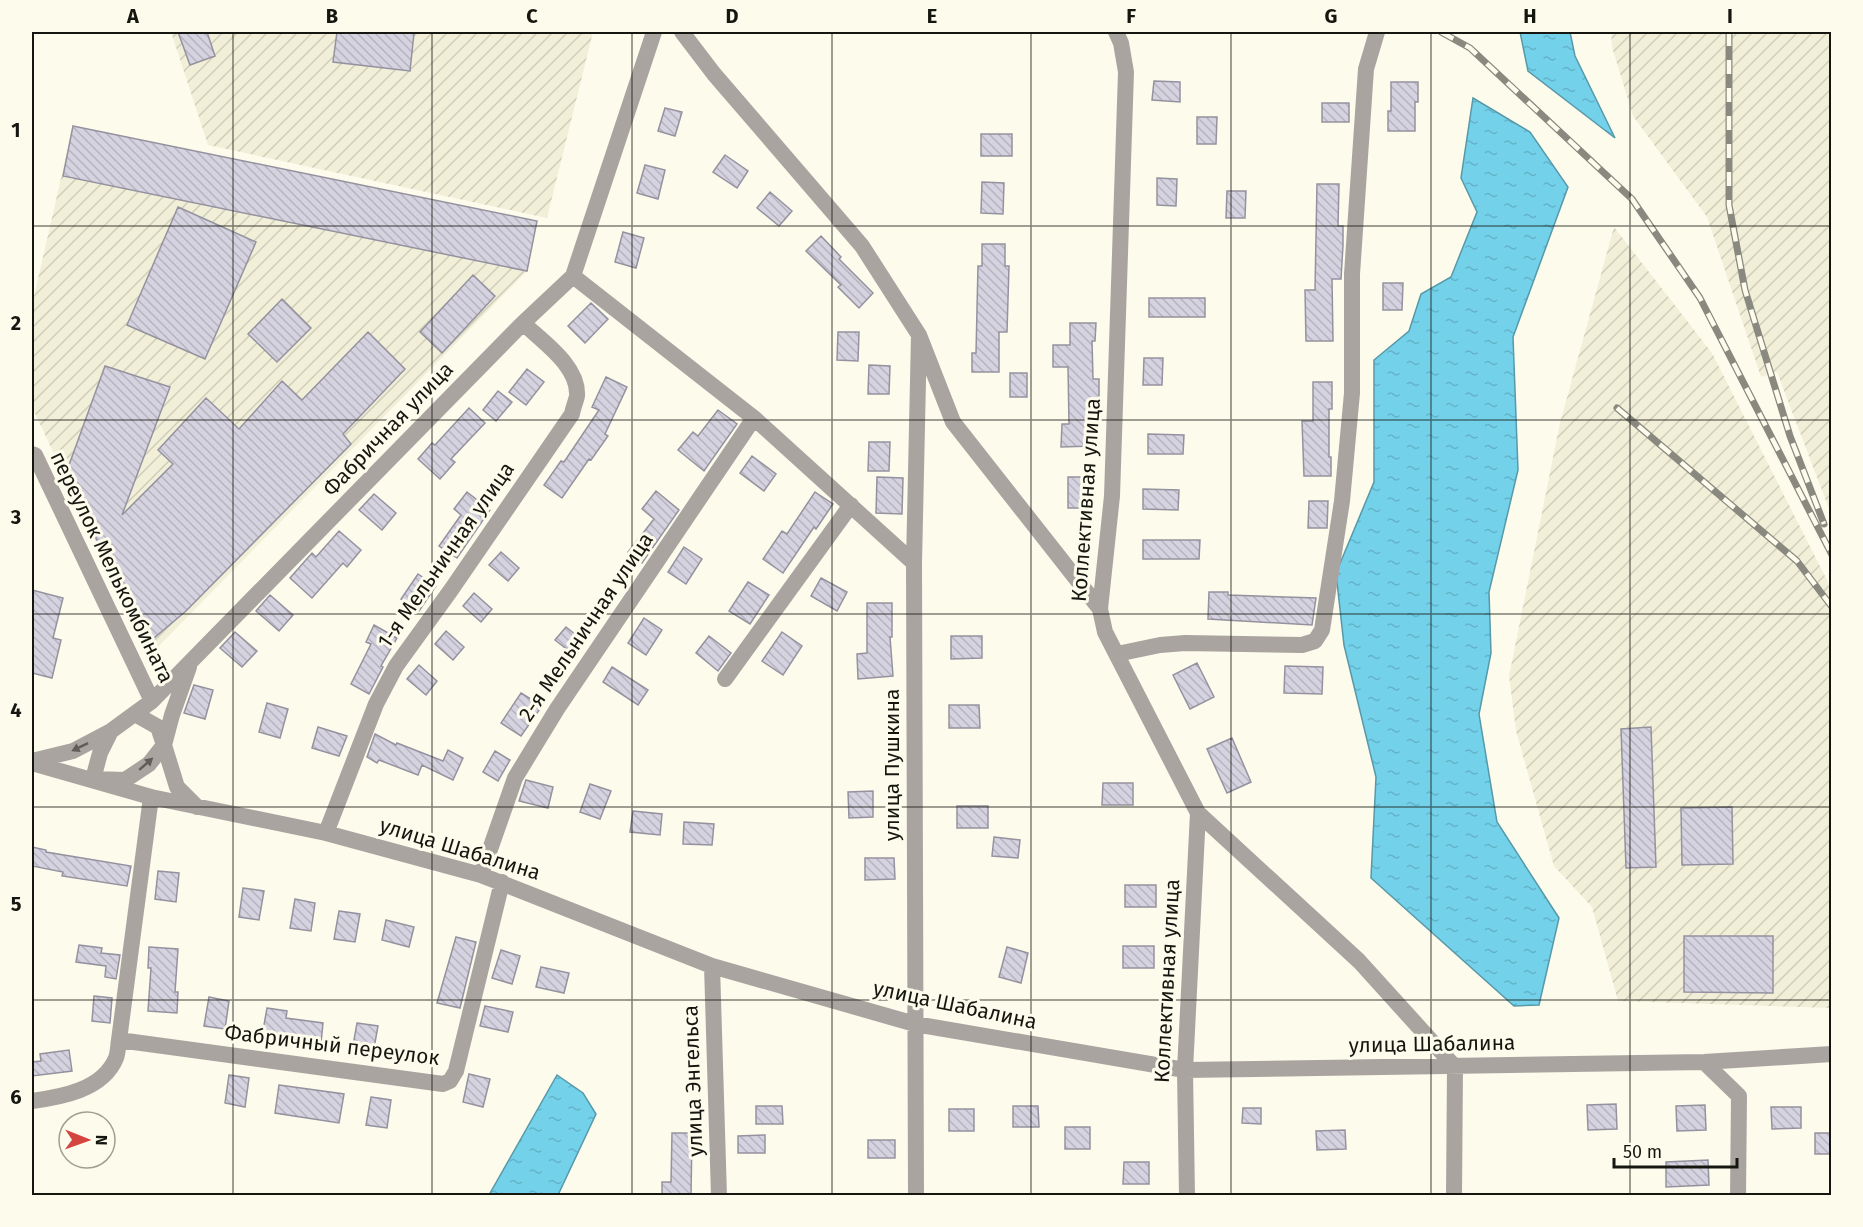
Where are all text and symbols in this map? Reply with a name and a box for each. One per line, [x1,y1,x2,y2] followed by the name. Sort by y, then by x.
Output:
[126,4,140,28] text: A
[326,4,338,28] text: B
[526,4,538,28] text: C
[725,4,739,28] text: D
[927,4,937,28] text: E
[1126,4,1136,28] text: F
[1325,4,1337,28] text: G
[1523,4,1537,28] text: H
[1727,4,1733,28] text: I
[11,118,21,142] text: 1
[11,311,21,335] text: 2
[317,356,459,502] street label: Фабричная улица
[1066,397,1106,603] street label: Коллективная улица
[45,447,179,687] street label: переулок Мелькомбината
[372,457,520,653] street label: 1-я Мельничная улица
[10,505,21,529] text: 3
[513,528,659,726] street label: 2-я Мельничная улица
[879,689,905,841] street label: улица Пушкина
[10,698,22,722] text: 4
[71,743,88,752] one-way arrow
[138,758,153,771] one-way arrow
[376,812,544,886] street label: улица Шабалина
[1149,878,1185,1084] street label: Коллективная улица
[11,892,22,916] text: 5
[871,975,1039,1035] street label: улица Шабалина
[677,1005,709,1157] street label: улица Энгельса
[223,1019,441,1071] street label: Фабричный переулок
[1348,1030,1516,1058] street label: улица Шабалина
[10,1085,22,1109] text: 6
[57,1110,117,1170] north arrow
[1614,1131,1737,1169] scale bar
[92,1135,111,1146] text: N
[1623,1141,1662,1163] text: 50 m

